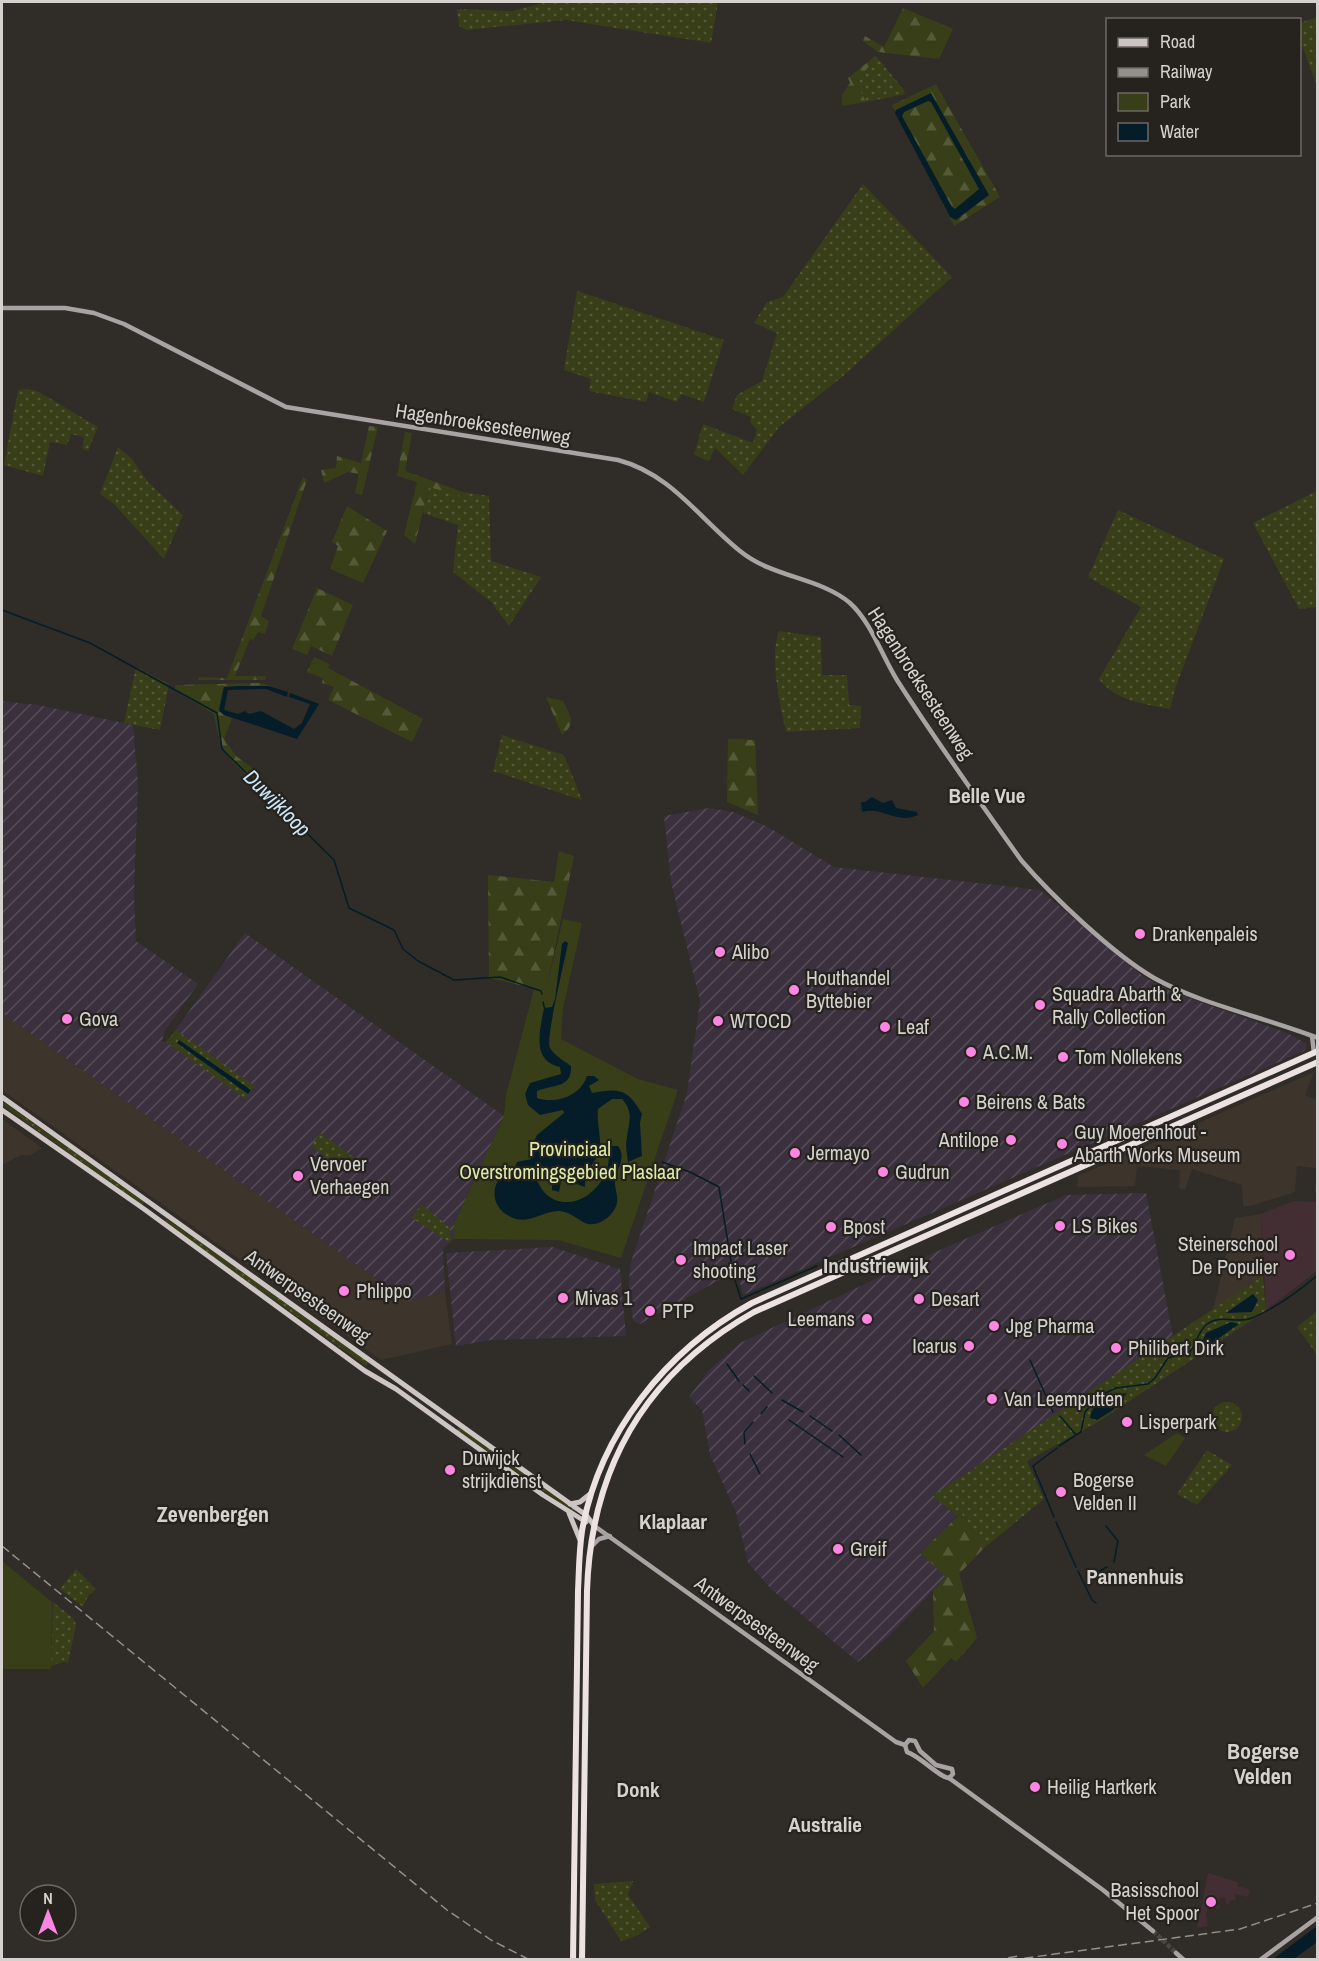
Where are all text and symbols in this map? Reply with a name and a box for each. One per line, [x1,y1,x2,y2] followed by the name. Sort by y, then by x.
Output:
[1106,18,1301,156] legend
[1160,29,1195,54] text: Road
[1160,59,1213,84] text: Railway
[1160,89,1191,114] text: Park
[1160,119,1199,144] text: Water
[394,396,573,451] street label: Hagenbroeksesteenweg
[862,601,981,764] street label: Hagenbroeksesteenweg
[237,763,317,843] water label: Duwijkloop
[949,781,1025,810] district label: Belle Vue
[1152,920,1258,947] place label: Drankenpaleis
[1133,927,1147,941] marker: Drankenpaleis
[731,938,769,965] place label: Alibo
[713,945,727,959] marker: Alibo
[806,964,890,1014] place label: Houthandel Byttebier
[1052,980,1182,1030] place label: Squadra Abarth & Rally Collection
[787,983,801,997] marker: Houthandel Byttebier
[1033,998,1047,1012] marker: Squadra Abarth & Rally Collection
[79,1005,118,1032] place label: Gova
[730,1007,792,1034] place label: WTOCD
[60,1012,74,1026] marker: Gova
[897,1013,929,1040] place label: Leaf
[711,1014,725,1028] marker: WTOCD
[878,1020,892,1034] marker: Leaf
[982,1038,1033,1065] place label: A.C.M.
[1075,1043,1183,1070] place label: Tom Nollekens
[964,1045,978,1059] marker: A.C.M.
[1056,1050,1070,1064] marker: Tom Nollekens
[976,1088,1085,1115] place label: Beirens & Bats
[957,1095,971,1109] marker: Beirens & Bats
[1073,1118,1241,1168] place label: Guy Moerenhout - Abarth Works Museum
[938,1126,999,1153] place label: Antilope
[1004,1133,1018,1147] marker: Antilope
[459,1135,681,1185] park label: Provinciaal Overstromingsgebied Plaslaar
[1055,1137,1069,1151] marker: Guy Moerenhout - Abarth Works Museum
[807,1139,870,1166] place label: Jermayo
[788,1146,802,1160] marker: Jermayo
[310,1150,389,1200] place label: Vervoer Verhaegen
[895,1158,950,1185] place label: Gudrun
[876,1165,890,1179] marker: Gudrun
[291,1169,305,1183] marker: Vervoer Verhaegen
[1072,1212,1138,1239] place label: LS Bikes
[843,1213,885,1240] place label: Bpost
[1053,1219,1067,1233] marker: LS Bikes
[824,1220,838,1234] marker: Bpost
[1178,1230,1279,1280] place label: Steinerschool De Populier
[693,1234,788,1284] place label: Impact Laser shooting
[239,1242,377,1349] street label: Antwerpsesteenweg
[1283,1248,1297,1262] marker: Steinerschool De Populier
[823,1251,929,1280] district label: Industriewijk
[674,1253,688,1267] marker: Impact Laser shooting
[356,1277,412,1304] place label: Phlippo
[337,1284,351,1298] marker: Phlippo
[575,1284,632,1311] place label: Mivas 1
[931,1285,980,1312] place label: Desart
[556,1291,570,1305] marker: Mivas 1
[912,1292,926,1306] marker: Desart
[662,1297,694,1324] place label: PTP
[643,1304,657,1318] marker: PTP
[788,1305,855,1332] place label: Leemans
[860,1312,874,1326] marker: Leemans
[1006,1312,1094,1339] place label: Jpg Pharma
[987,1319,1001,1333] marker: Jpg Pharma
[912,1332,957,1359] place label: Icarus
[1128,1334,1225,1361] place label: Philibert Dirk
[962,1339,976,1353] marker: Icarus
[1109,1341,1123,1355] marker: Philibert Dirk
[1004,1385,1123,1412] place label: Van Leemputten
[985,1392,999,1406] marker: Van Leemputten
[1139,1408,1217,1435] place label: Lisperpark
[1120,1415,1134,1429] marker: Lisperpark
[462,1444,542,1494] place label: Duwijck strijkdienst
[443,1463,457,1477] marker: Duwijck strijkdienst
[1073,1466,1137,1516] place label: Bogerse Velden II
[1054,1485,1068,1499] marker: Bogerse Velden II
[157,1499,269,1529] district label: Zevenbergen
[639,1507,707,1536] district label: Klaplaar
[850,1535,887,1562] place label: Greif
[831,1542,845,1556] marker: Greif
[1086,1562,1184,1591] district label: Pannenhuis
[689,1569,825,1678] street label: Antwerpsesteenweg
[1227,1736,1299,1791] district label: Bogerse Velden
[1047,1773,1157,1800] place label: Heilig Hartkerk
[616,1775,660,1804] district label: Donk
[1028,1780,1042,1794] marker: Heilig Hartkerk
[788,1810,862,1839] district label: Australie
[1111,1876,1200,1926] place label: Basisschool Het Spoor
[18,1883,78,1943] north arrow
[43,1887,53,1909] text: N
[1204,1895,1218,1909] marker: Basisschool Het Spoor

